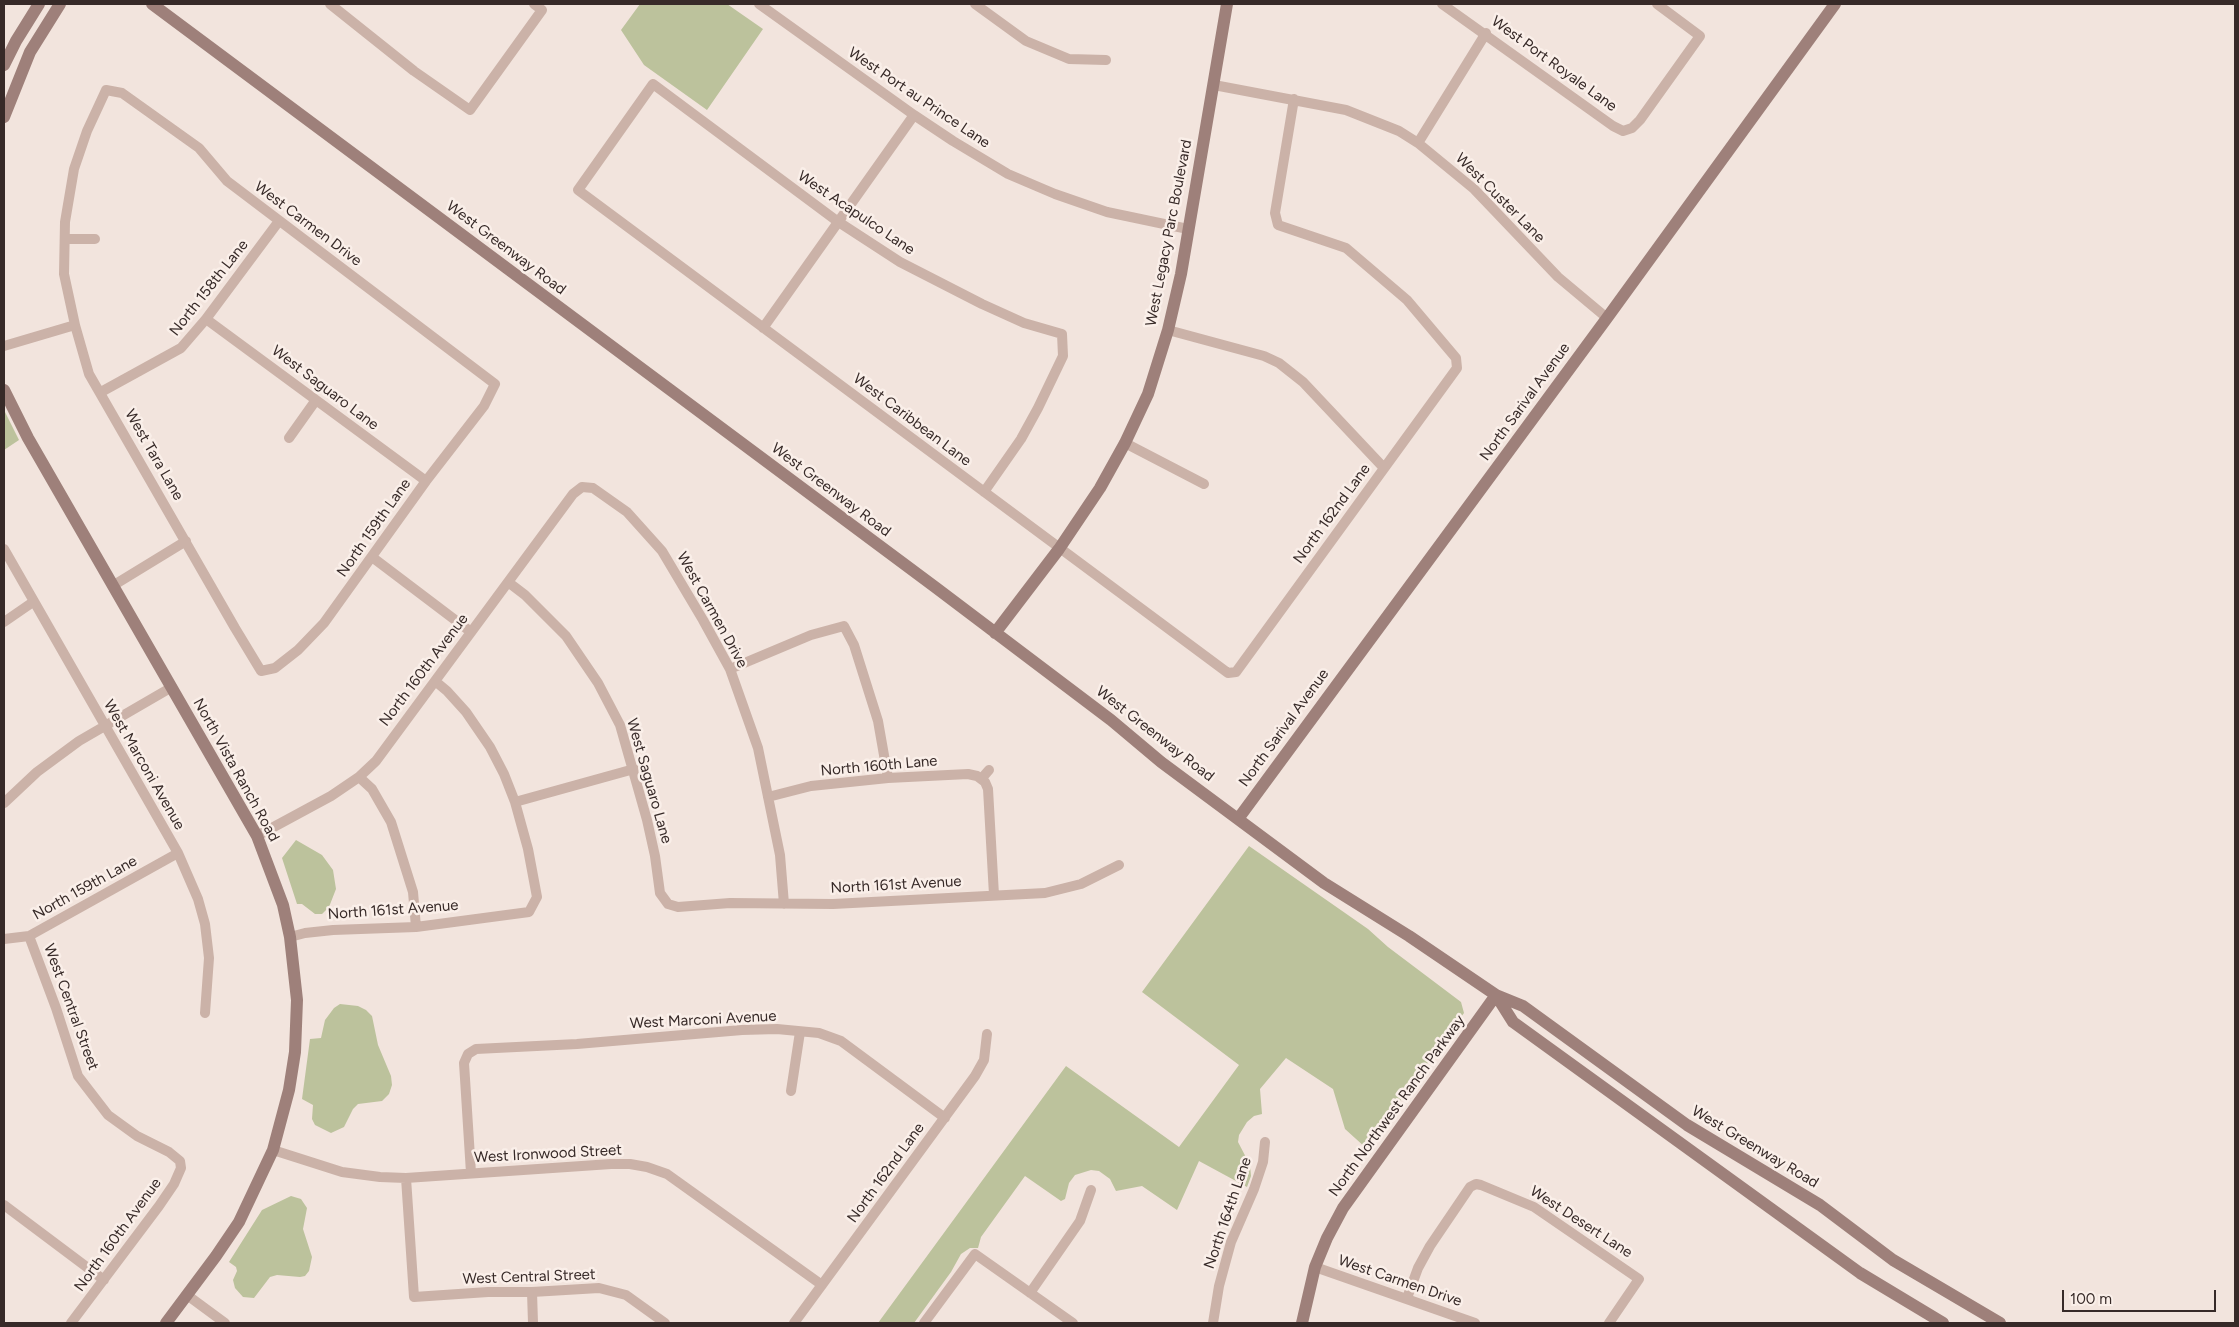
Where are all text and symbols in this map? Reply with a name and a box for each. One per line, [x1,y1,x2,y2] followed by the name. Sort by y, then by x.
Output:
[1488,12,1620,116] street label: West Port Royale Lane
[845,44,993,152] street label: West Port au Prince Lane
[1142,138,1196,328] street label: West Legacy Parc Boulevard
[1452,150,1548,246] street label: West Custer Lane
[794,167,918,259] street label: West Acapulco Lane
[251,178,365,270] street label: West Carmen Drive
[443,197,569,299] street label: West Greenway Road
[166,236,252,340] street label: North 158th Lane
[1476,339,1574,465] street label: North Sarival Avenue
[268,342,382,434] street label: West Saguaro Lane
[850,370,974,470] street label: West Caribbean Lane
[121,406,187,504] street label: West Tara Lane
[768,439,894,541] street label: West Greenway Road
[1290,461,1374,567] street label: North 162nd Lane
[333,475,415,581] street label: North 159th Lane
[673,549,751,671] street label: West Carmen Drive
[376,610,472,730] street label: North 160th Avenue
[1235,665,1333,791] street label: North Sarival Avenue
[1092,682,1218,786] street label: West Greenway Road
[189,695,283,845] street label: North Vista Ranch Road
[99,697,189,833] street label: West Marconi Avenue
[622,716,676,846] street label: West Saguaro Lane
[820,752,938,780] street label: North 160th Lane
[30,852,140,924] street label: North 159th Lane
[830,873,962,897] street label: North 161st Avenue
[327,896,459,924] street label: North 161st Avenue
[40,941,102,1073] street label: West Central Street
[629,1007,777,1033] street label: West Marconi Avenue
[1325,1012,1469,1200] street label: North Northwest Ranch Parkway
[1688,1102,1822,1192] street label: West Greenway Road
[844,1120,928,1226] street label: North 162nd Lane
[474,1141,622,1167] street label: West Ironwood Street
[1200,1155,1256,1271] street label: North 164th Lane
[71,1175,165,1295] street label: North 160th Avenue
[1526,1182,1636,1262] street label: West Desert Lane
[1336,1251,1464,1311] street label: West Carmen Drive
[462,1266,596,1288] street label: West Central Street
[2064,1280,2218,1312] scale bar
[2070,1290,2112,1308] text: 100 m

